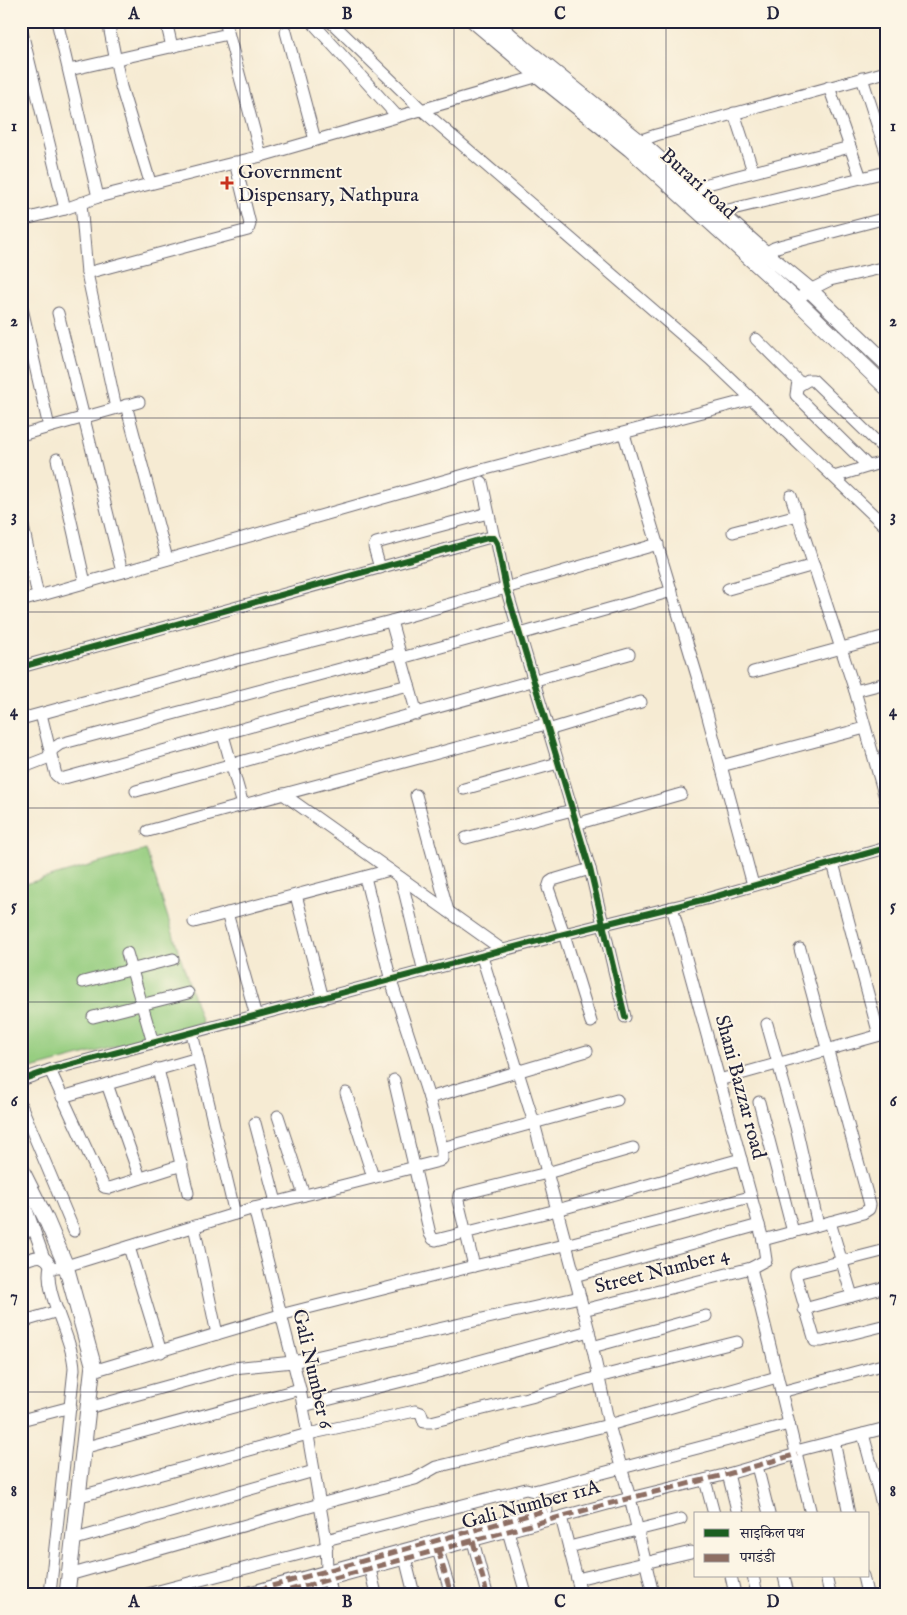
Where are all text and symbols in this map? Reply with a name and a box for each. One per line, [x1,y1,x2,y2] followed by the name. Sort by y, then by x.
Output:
[128,5,141,25] text: A
[342,5,353,25] text: B
[554,5,566,25] text: C
[767,5,780,25] text: D
[11,117,17,137] text: 1
[890,117,896,137] text: 1
[655,143,742,225] street label: Burari road
[238,160,419,208] place label: Government Dispensary, Nathpura
[220,176,234,190] marker: Government Dispensary, Nathpura
[10,312,18,332] text: 2
[889,312,897,332] text: 2
[11,507,17,527] text: 3
[890,507,896,527] text: 3
[10,702,19,722] text: 4
[889,702,898,722] text: 4
[11,897,17,917] text: 5
[890,897,896,917] text: 5
[709,1012,771,1162] street label: Shani Bazzar road
[11,1092,19,1112] text: 6
[890,1092,898,1112] text: 6
[592,1242,732,1300] street label: Street Number 4
[10,1287,18,1307] text: 7
[889,1287,897,1307] text: 7
[286,1307,338,1432] street label: Gali Number 6
[459,1474,603,1535] street label: Gali Number 11A
[11,1482,17,1502] text: 8
[890,1482,896,1502] text: 8
[694,1512,870,1578] legend
[739,1524,806,1543] text: साइकिल पथ
[739,1548,776,1567] text: पगडंडी
[128,1593,141,1613] text: A
[342,1593,353,1613] text: B
[554,1593,566,1613] text: C
[767,1593,780,1613] text: D

